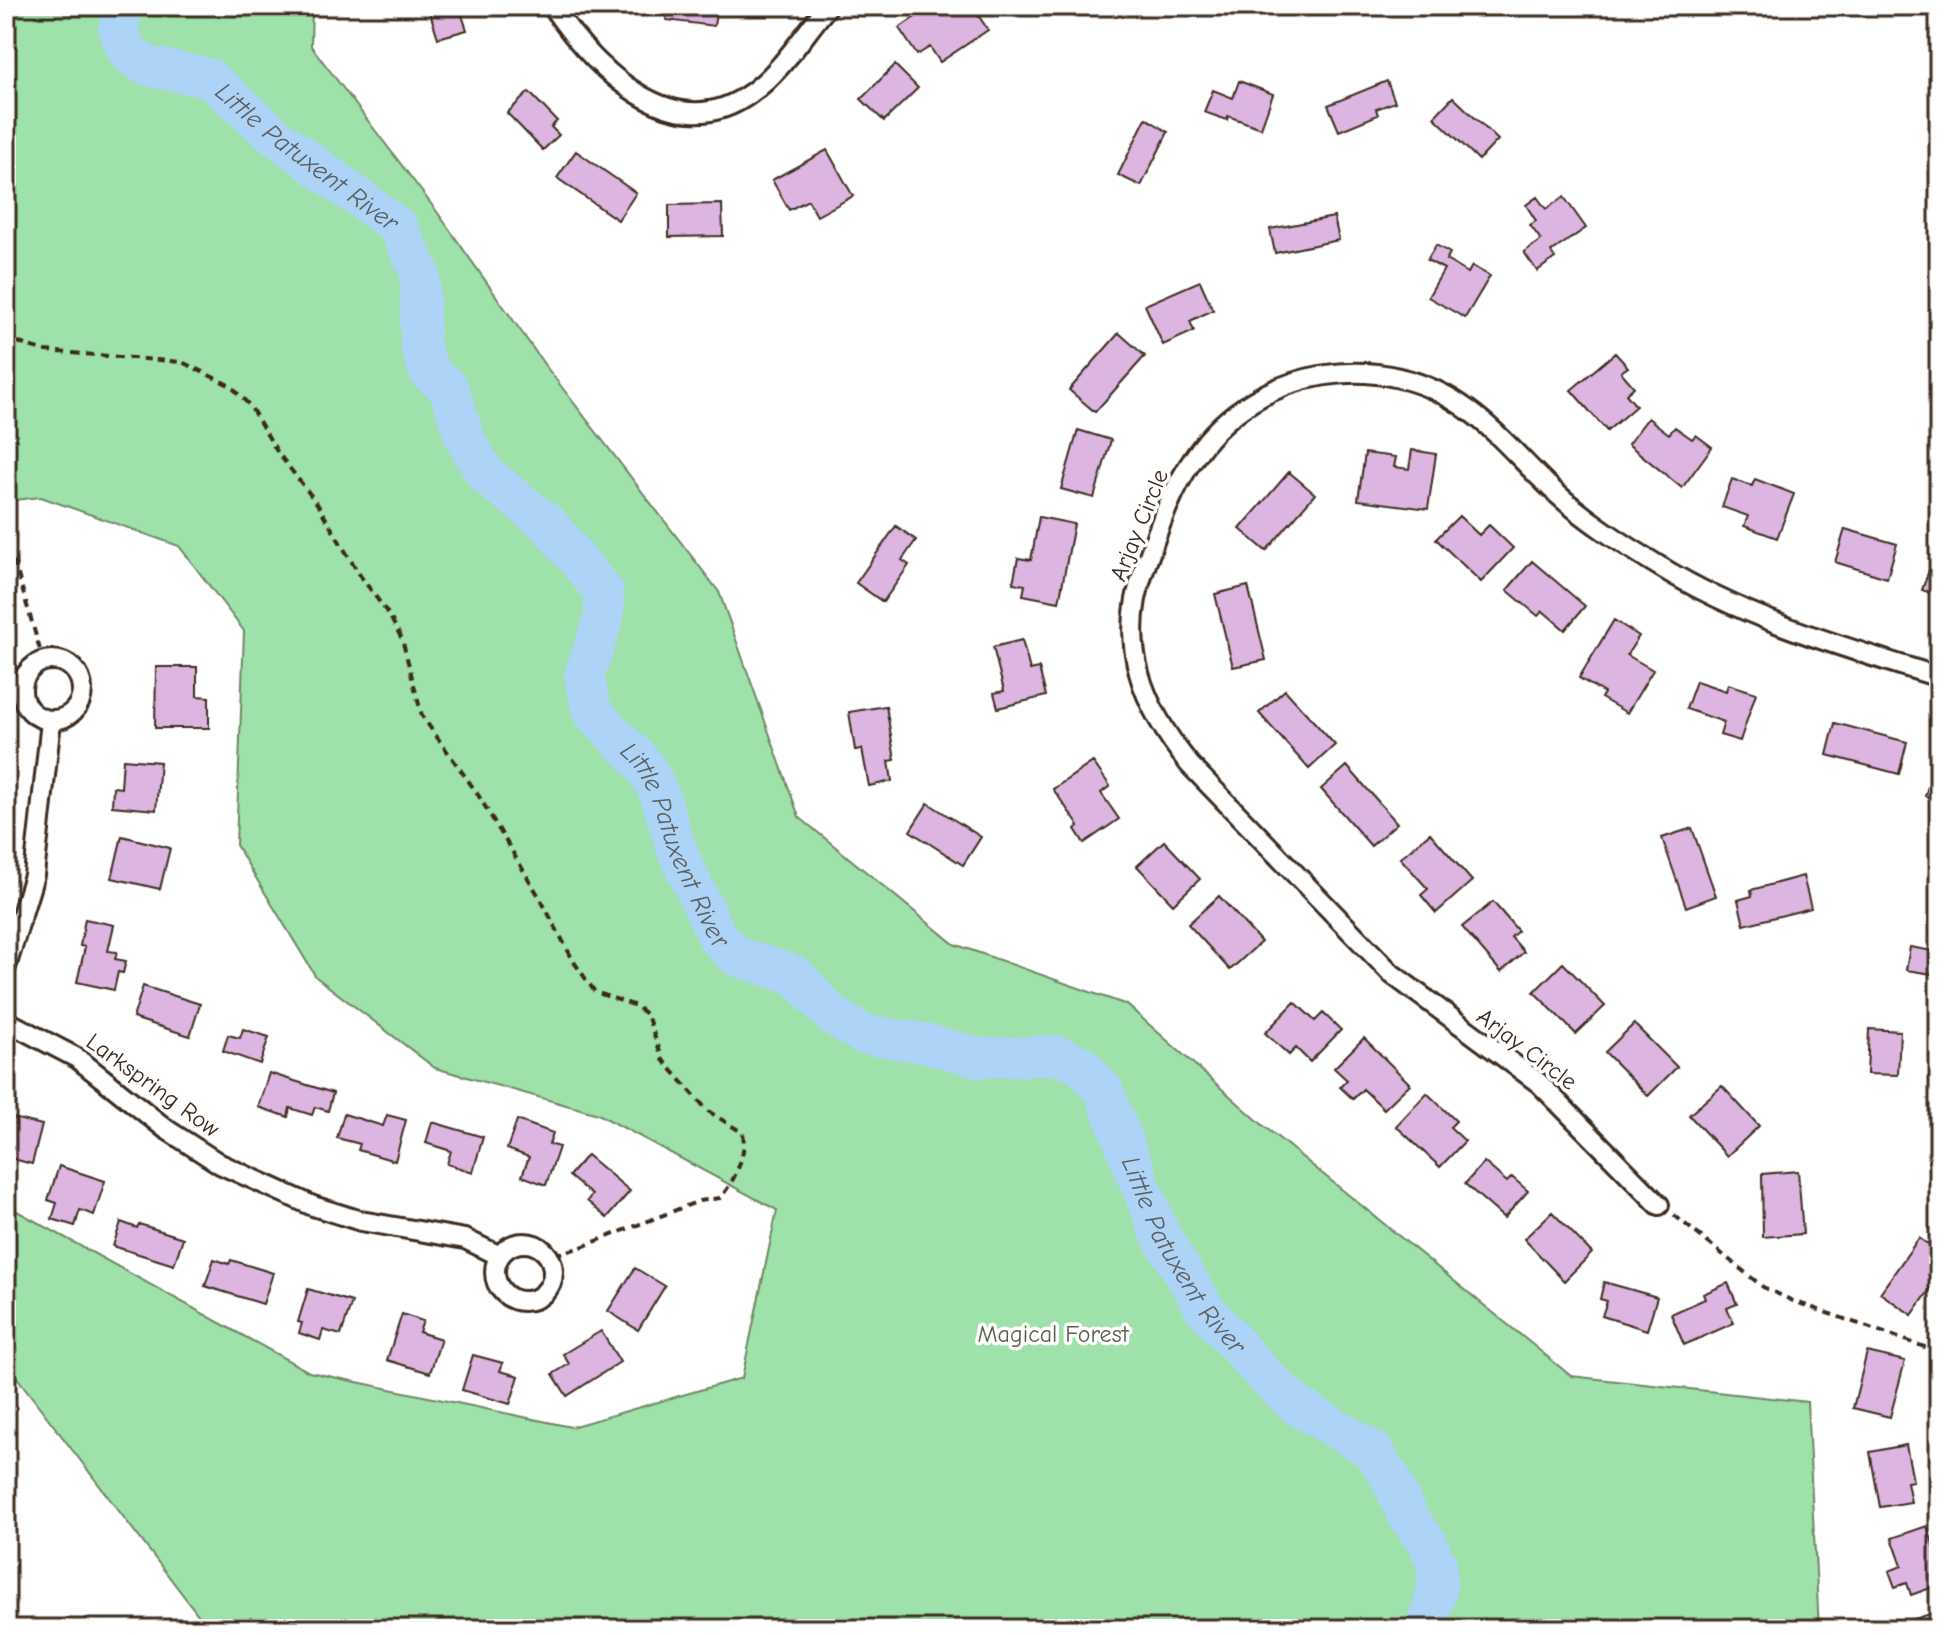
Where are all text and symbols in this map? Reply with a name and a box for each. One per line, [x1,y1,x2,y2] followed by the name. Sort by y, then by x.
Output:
[209,77,406,239] water label: Little Patuxent River
[1104,465,1174,585] street label: Arjay Circle
[614,736,735,957] water label: Little Patuxent River
[1471,1002,1583,1096] street label: Arjay Circle
[81,1027,226,1143] street label: Larkspring Row
[1115,1152,1253,1362] water label: Little Patuxent River
[977,1320,1130,1348] park label: Magical Forest

